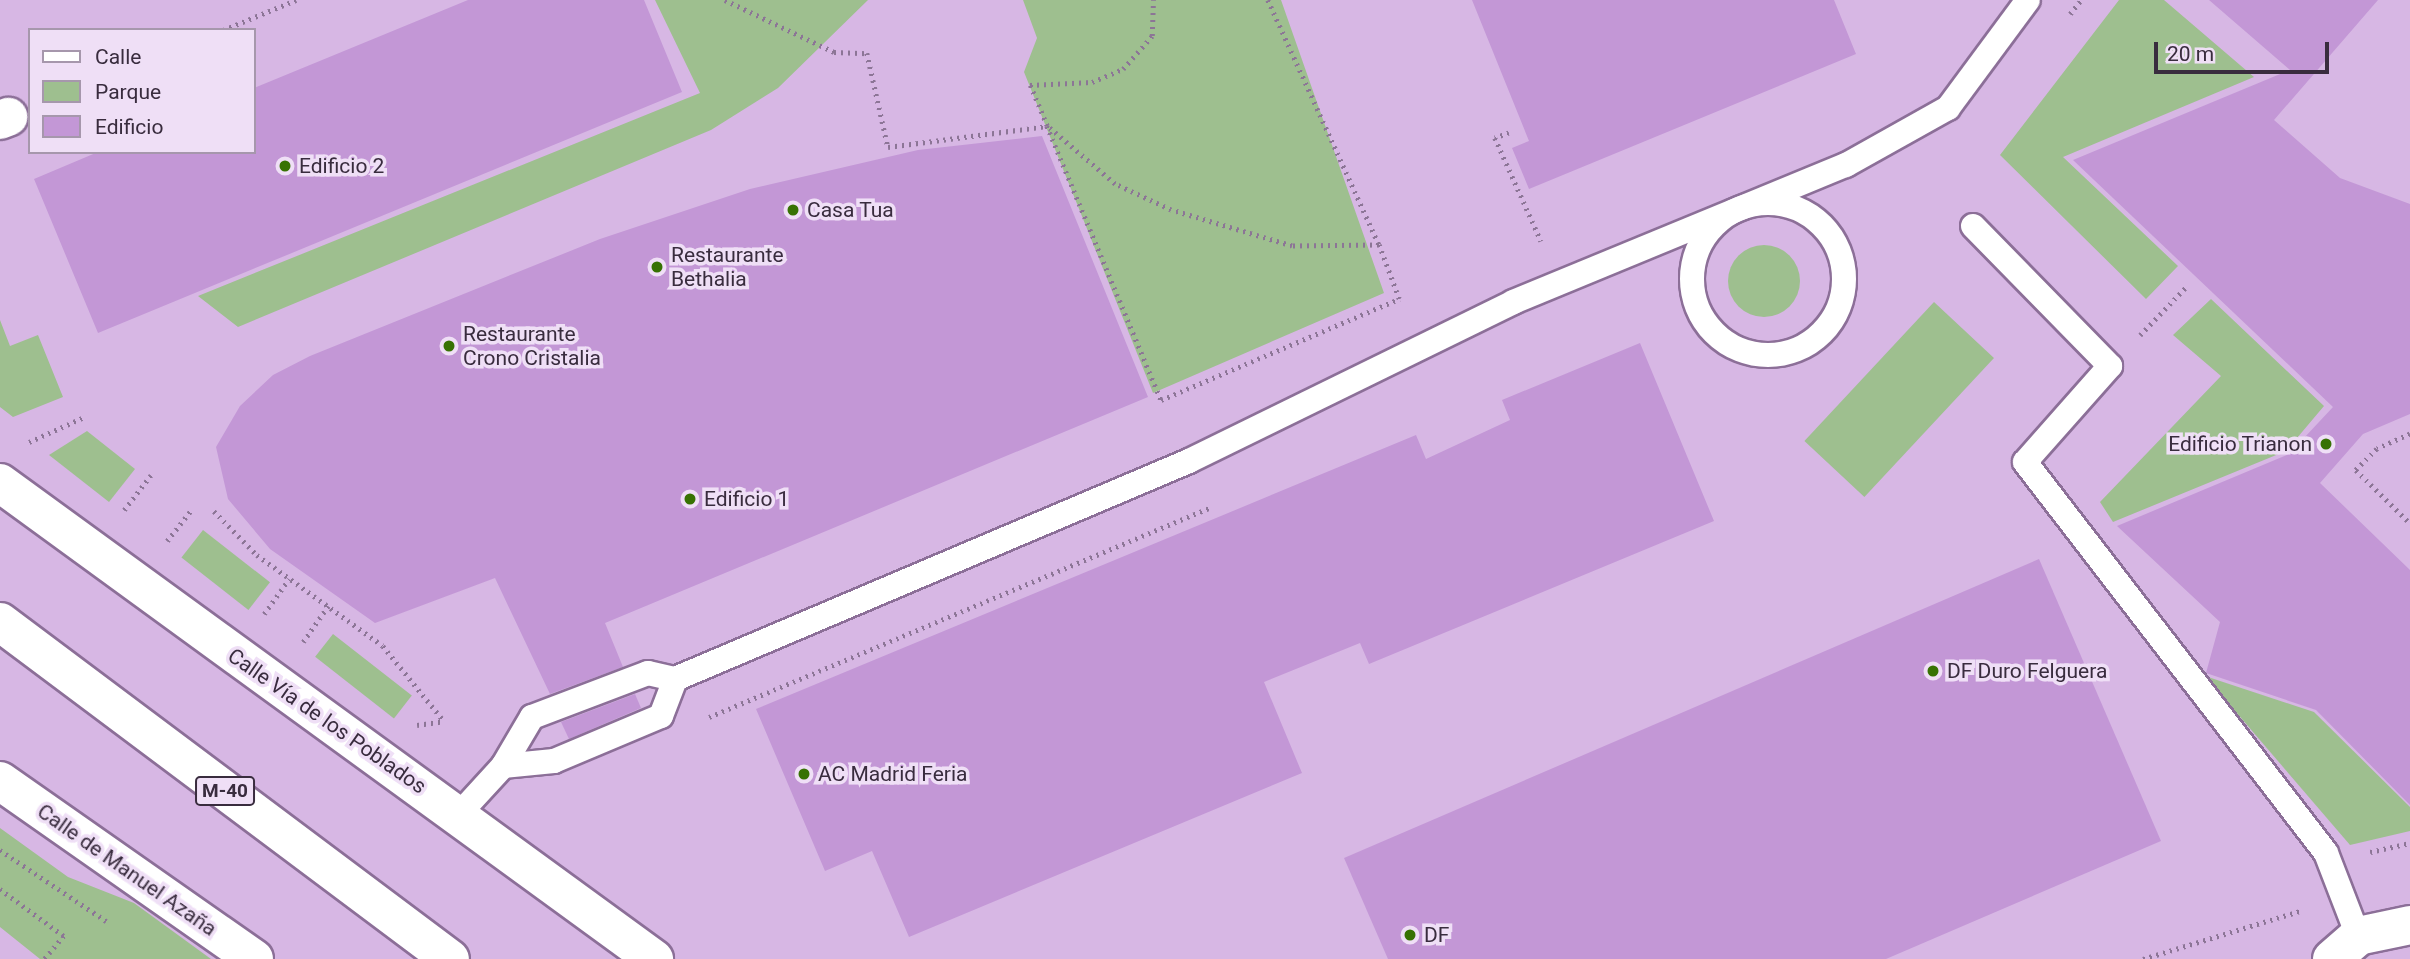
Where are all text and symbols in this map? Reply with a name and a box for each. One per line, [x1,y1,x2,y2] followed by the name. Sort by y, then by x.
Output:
[28,28,256,154] legend
[2158,28,2333,72] scale bar
[2167,42,2214,66] text: 20 m
[95,45,141,69] text: Calle
[95,80,161,104] text: Parque
[95,115,163,139] text: Edificio
[299,153,384,179] place label: Edificio 2
[277,158,293,174] marker: Edificio 2
[807,197,894,223] place label: Casa Tua
[785,202,801,218] marker: Casa Tua
[671,242,784,292] place label: Restaurante Bethalia
[649,259,665,275] marker: Restaurante Bethalia
[463,321,601,371] place label: Restaurante Crono Cristalia
[441,338,457,354] marker: Restaurante Crono Cristalia
[2168,431,2312,457] place label: Edificio Trianon
[2318,436,2334,452] marker: Edificio Trianon
[704,486,789,512] place label: Edificio 1
[682,491,698,507] marker: Edificio 1
[223,643,431,799] street label: Calle Vía de los Poblados
[1947,658,2107,684] place label: DF Duro Felguera
[1925,663,1941,679] marker: DF Duro Felguera
[818,761,968,787] place label: AC Madrid Feria
[796,766,812,782] marker: AC Madrid Feria
[194,776,256,806] road number: M-40
[33,799,221,941] street label: Calle de Manuel Azaña
[1424,922,1449,948] place label: DF
[1402,927,1418,943] marker: DF

